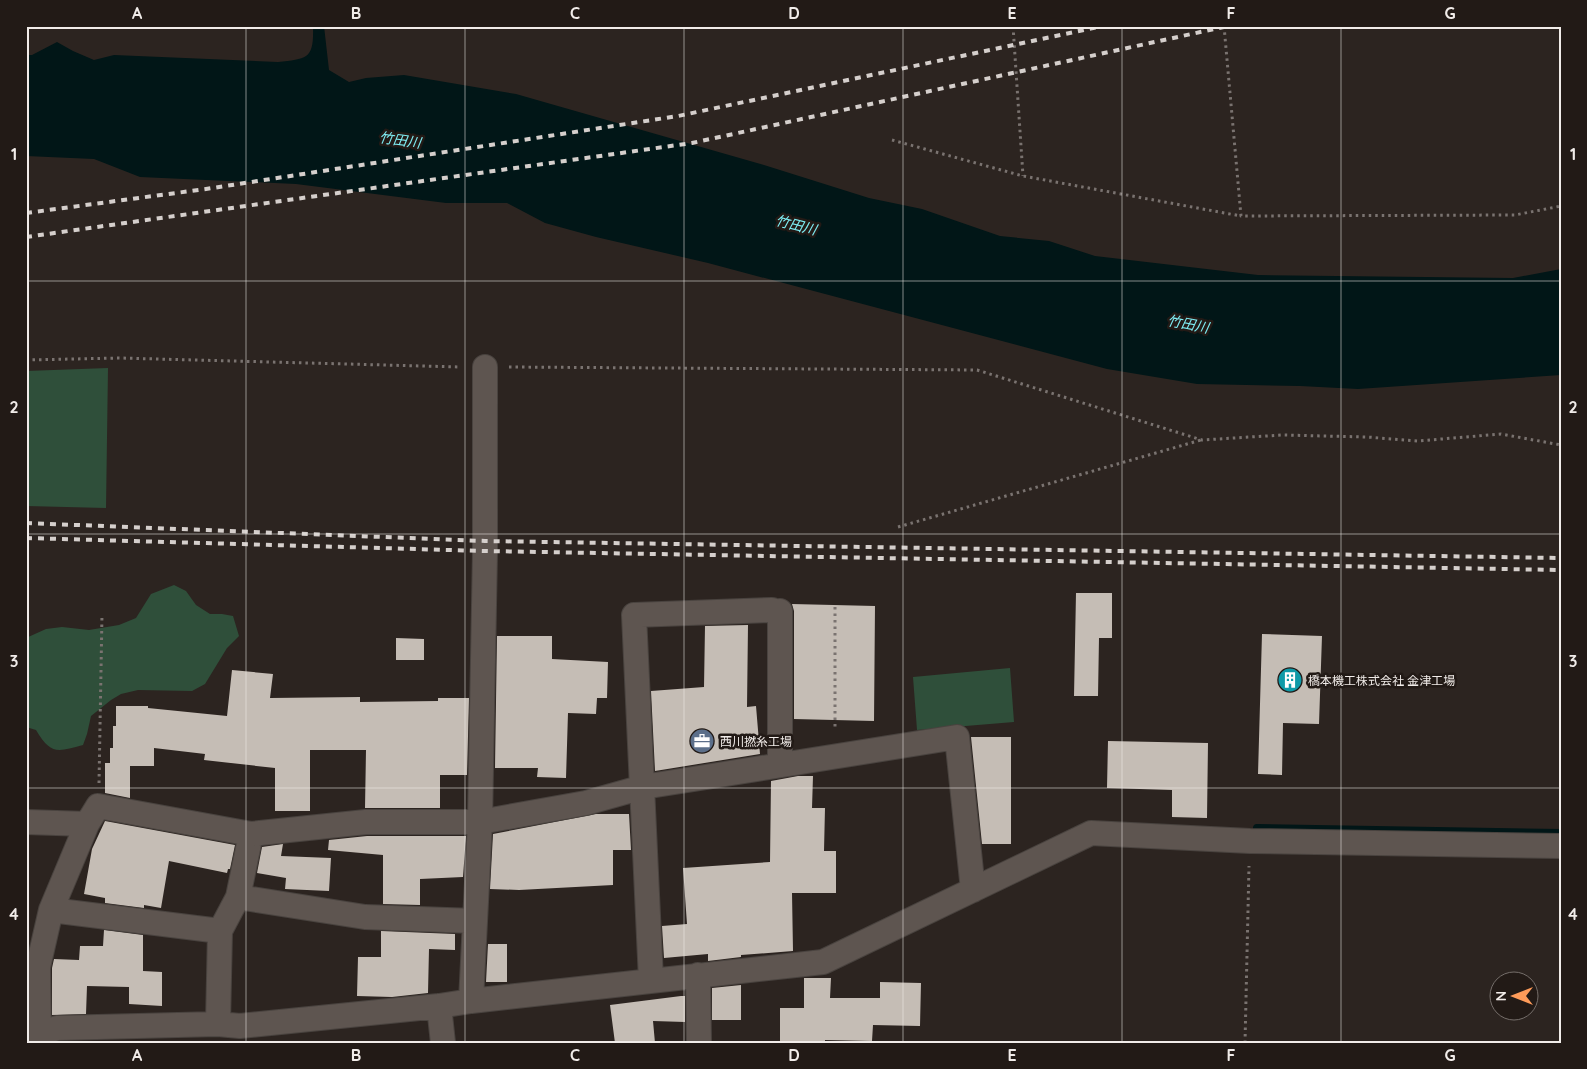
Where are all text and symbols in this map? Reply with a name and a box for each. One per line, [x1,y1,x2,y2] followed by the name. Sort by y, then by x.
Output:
[132,3,143,23] text: A
[351,3,361,23] text: B
[570,3,580,23] text: C
[788,3,800,23] text: D
[1007,3,1017,23] text: E
[1227,3,1236,23] text: F
[1444,3,1456,23] text: G
[378,128,424,152] water label: 竹田川
[11,144,17,164] text: 1
[1570,144,1576,164] text: 1
[773,211,820,239] water label: 竹田川
[1166,311,1212,337] water label: 竹田川
[9,397,19,417] text: 2
[1568,397,1578,417] text: 2
[10,651,18,671] text: 3
[1569,651,1577,671] text: 3
[1277,667,1303,693] building icon: 橋本機工株式会社 金津工場
[1308,673,1455,688] place label: 橋本機工株式会社 金津工場
[689,728,715,754] office icon: 西川撚糸工場
[720,734,792,749] place label: 西川撚糸工場
[9,904,19,924] text: 4
[1568,904,1578,924] text: 4
[1490,972,1540,1022] north arrow
[1492,991,1510,1001] text: N
[132,1045,143,1065] text: A
[351,1045,361,1065] text: B
[570,1045,580,1065] text: C
[788,1045,800,1065] text: D
[1007,1045,1017,1065] text: E
[1227,1045,1236,1065] text: F
[1444,1045,1456,1065] text: G

